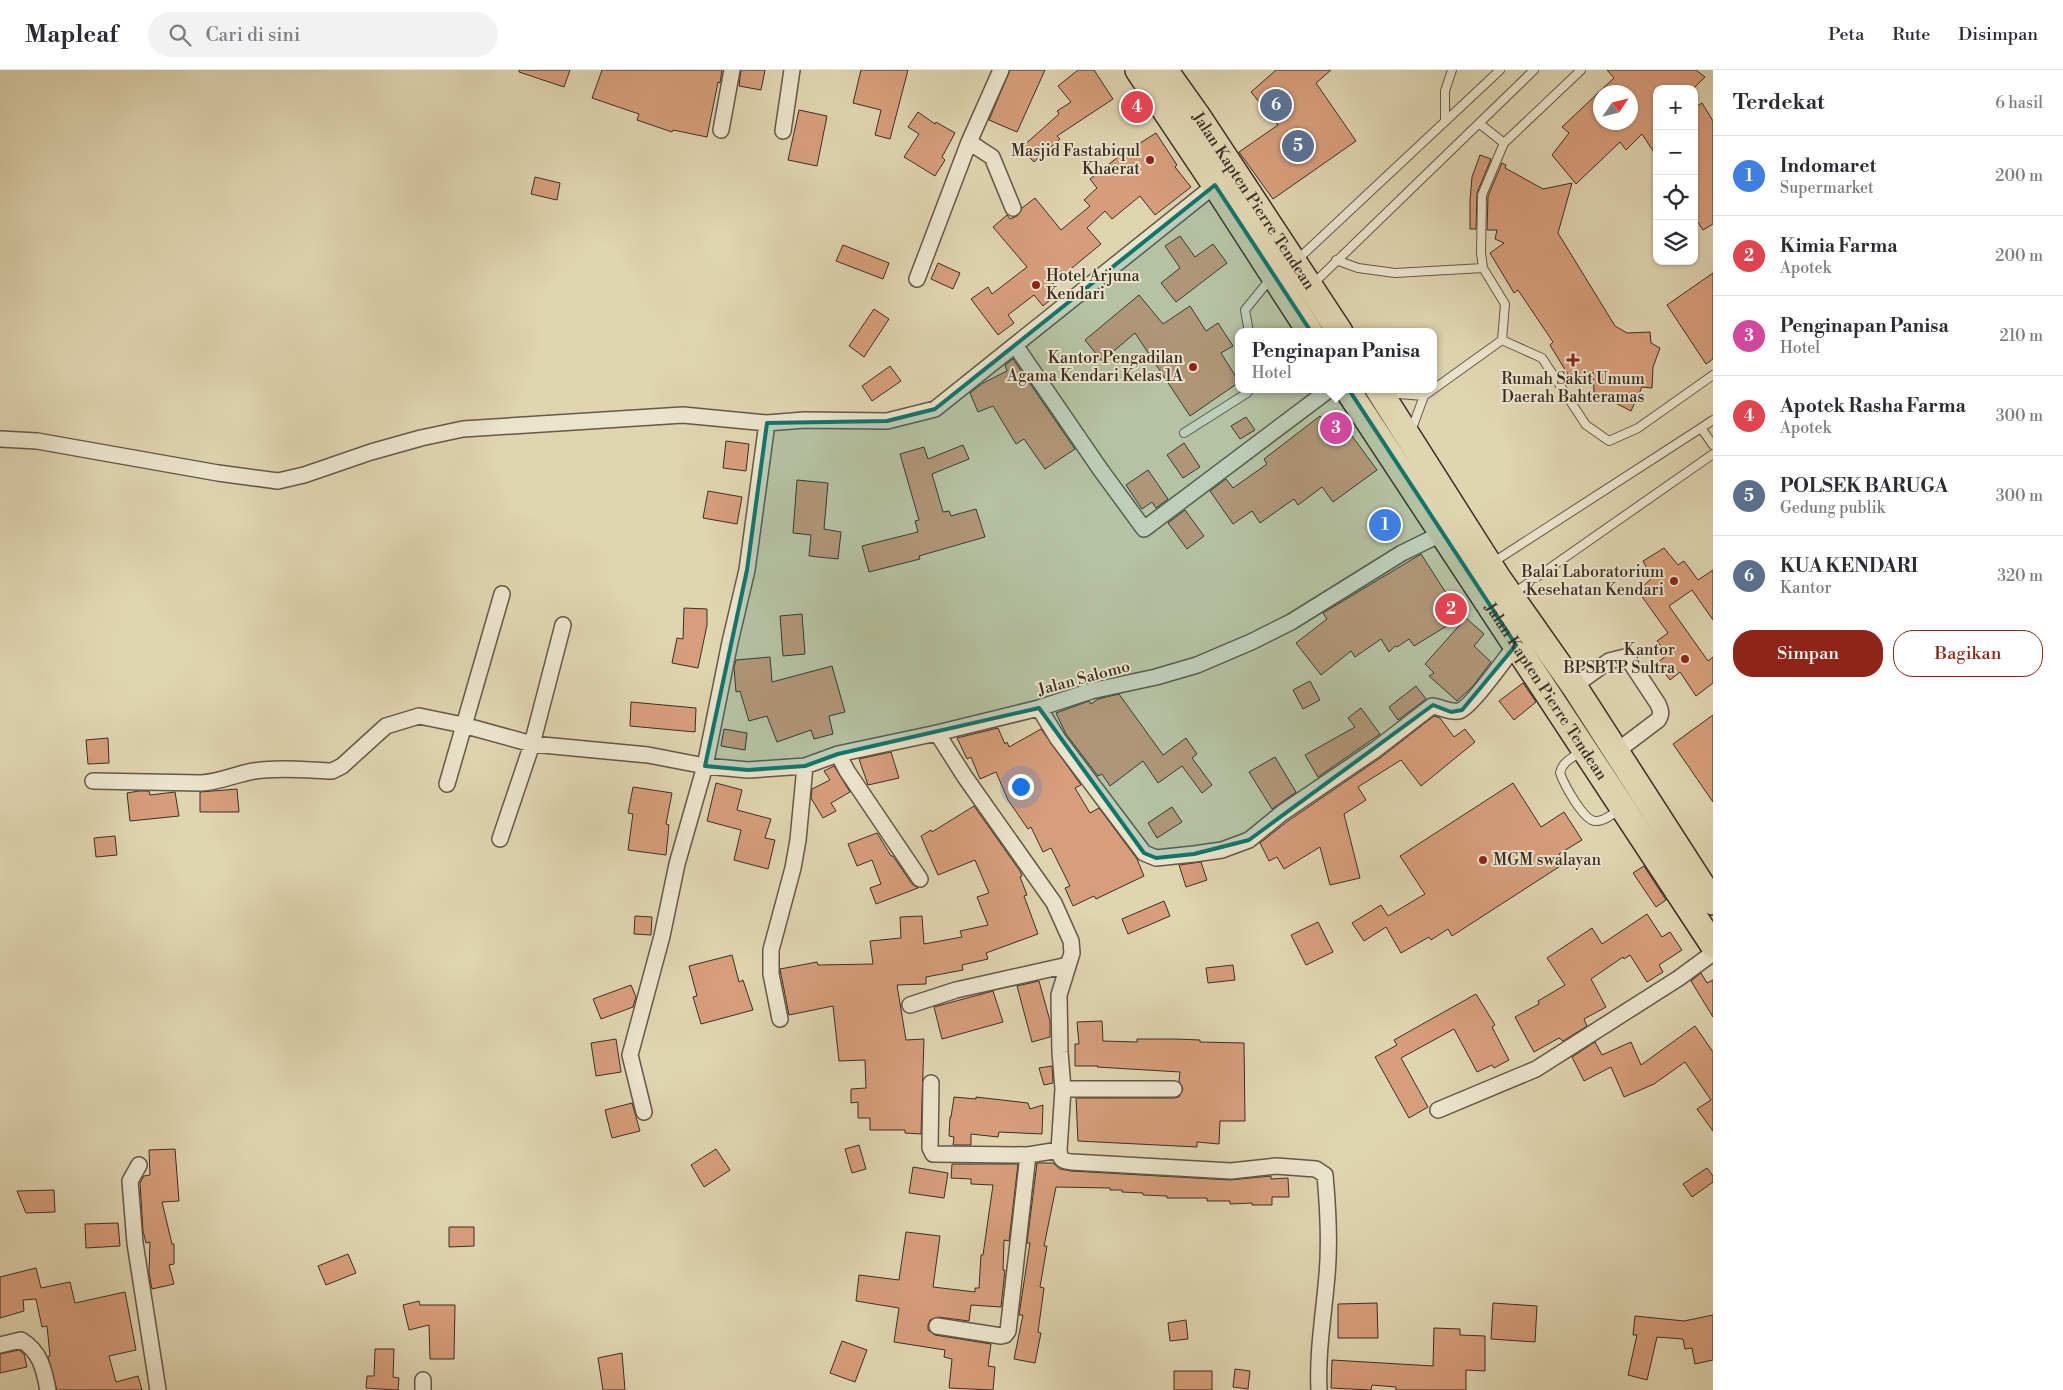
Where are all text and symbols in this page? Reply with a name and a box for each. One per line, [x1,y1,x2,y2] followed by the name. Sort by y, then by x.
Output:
[148,12,498,57] search box
[25,20,118,50] text: Mapleaf
[166,21,194,49] icon: search
[206,23,300,47] text: Cari di sini
[1828,23,1864,46] text: Peta
[1892,23,1930,46] text: Rute
[1958,23,2038,46] text: Disimpan
[1593,85,1638,130] north arrow
[1653,85,1698,265] map controls
[1653,85,1698,130] button: +
[1260,86,1292,124] pin: 6
[1121,88,1153,126] pin: 4
[1733,90,1824,116] text: Terdekat
[1995,93,2043,113] text: 6 hasil
[1187,107,1320,294] street label: Jalan Kapten Pierre Tendean
[1282,127,1314,165] pin: 5
[1653,130,1698,175] button: −
[1011,141,1140,179] place label: Masjid Fastabiqul Khaerat
[1144,154,1156,166] marker: Masjid Fastabiqul Khaerat
[1780,154,1876,178] text: Indomaret
[1745,166,1753,186] text: 1
[1995,166,2043,186] text: 200 m
[1653,175,1698,220] button: locate
[1780,178,1874,198] text: Supermarket
[1653,220,1698,265] button: layers
[1780,234,1898,258] text: Kimia Farma
[1744,246,1754,266] text: 2
[1995,246,2043,266] text: 200 m
[1780,258,1831,278] text: Apotek
[1046,266,1140,304] place label: Hotel Arjuna Kendari
[1030,279,1042,291] marker: Hotel Arjuna Kendari
[1780,314,1949,338] text: Penginapan Panisa
[1744,326,1754,346] text: 3
[1999,326,2043,346] text: 210 m
[1235,328,1437,393] popup
[1780,338,1820,358] text: Hotel
[1252,339,1420,363] text: Penginapan Panisa
[1006,348,1184,386] place label: Kantor Pengadilan Agama Kendari Kelas 1A
[1566,353,1580,367] marker: Rumah Sakit Umum Daerah Bahteramas
[1187,361,1199,373] marker: Kantor Pengadilan Agama Kendari Kelas 1A
[1252,363,1292,383] text: Hotel
[1501,369,1645,407] place label: Rumah Sakit Umum Daerah Bahteramas
[1780,394,1966,418] text: Apotek Rasha Farma
[1744,406,1754,426] text: 4
[1996,406,2043,426] text: 300 m
[1320,409,1352,447] pin: 3
[1780,418,1831,438] text: Apotek
[1780,474,1948,498] text: POLSEK BARUGA
[1744,486,1754,506] text: 5
[1996,486,2043,506] text: 300 m
[1780,498,1885,518] text: Gedung publik
[1369,506,1401,544] pin: 1
[1780,554,1918,578] text: KUA KENDARI
[1520,562,1664,600] place label: Balai Laboratorium Kesehatan Kendari
[1744,566,1754,586] text: 6
[1997,566,2043,586] text: 320 m
[1668,575,1680,587] marker: Balai Laboratorium Kesehatan Kendari
[1780,578,1831,598] text: Kantor
[1435,590,1467,628] pin: 2
[1480,598,1612,784] street label: Jalan Kapten Pierre Tendean
[1733,630,1883,677] button: Simpan
[1893,630,2043,677] button: Bagikan
[1562,640,1676,678] place label: Kantor BPSBTP Sultra
[1679,653,1691,665] marker: Kantor BPSBTP Sultra
[1035,656,1132,700] street label: Jalan Salomo
[1008,774,1034,800] your location
[1493,850,1601,870] place label: MGM swalayan
[1477,854,1489,866] marker: MGM swalayan

